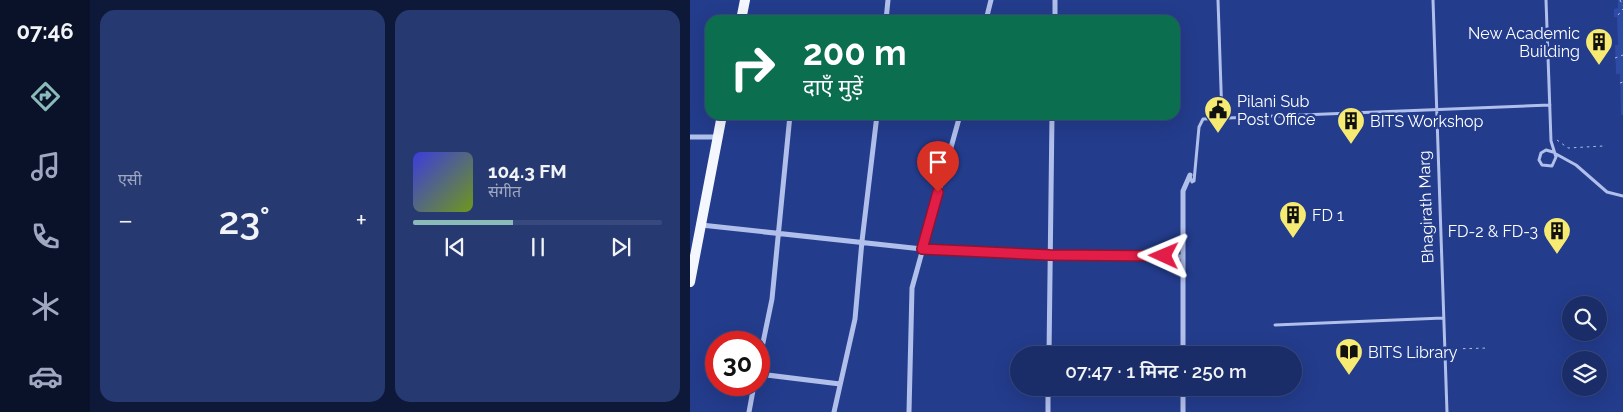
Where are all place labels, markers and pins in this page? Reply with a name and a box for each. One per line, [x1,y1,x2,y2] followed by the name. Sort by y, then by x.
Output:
[1468,24,1580,61] place label: New Academic Building
[1584,27,1614,66] building icon: New Academic Building
[1237,92,1315,129] place label: Pilani Sub Post Office
[1203,95,1233,134] public building icon: Pilani Sub Post Office
[1336,106,1366,145] building icon: BITS Workshop
[1370,112,1483,131] place label: BITS Workshop
[917,141,959,192] pin
[1278,200,1308,239] building icon: FD 1
[1312,206,1344,225] place label: FD 1
[1542,216,1572,255] building icon: FD-2 & FD-3
[1448,222,1538,241] place label: FD-2 & FD-3
[1334,337,1364,376] library icon: BITS Library
[1368,343,1458,362] place label: BITS Library

